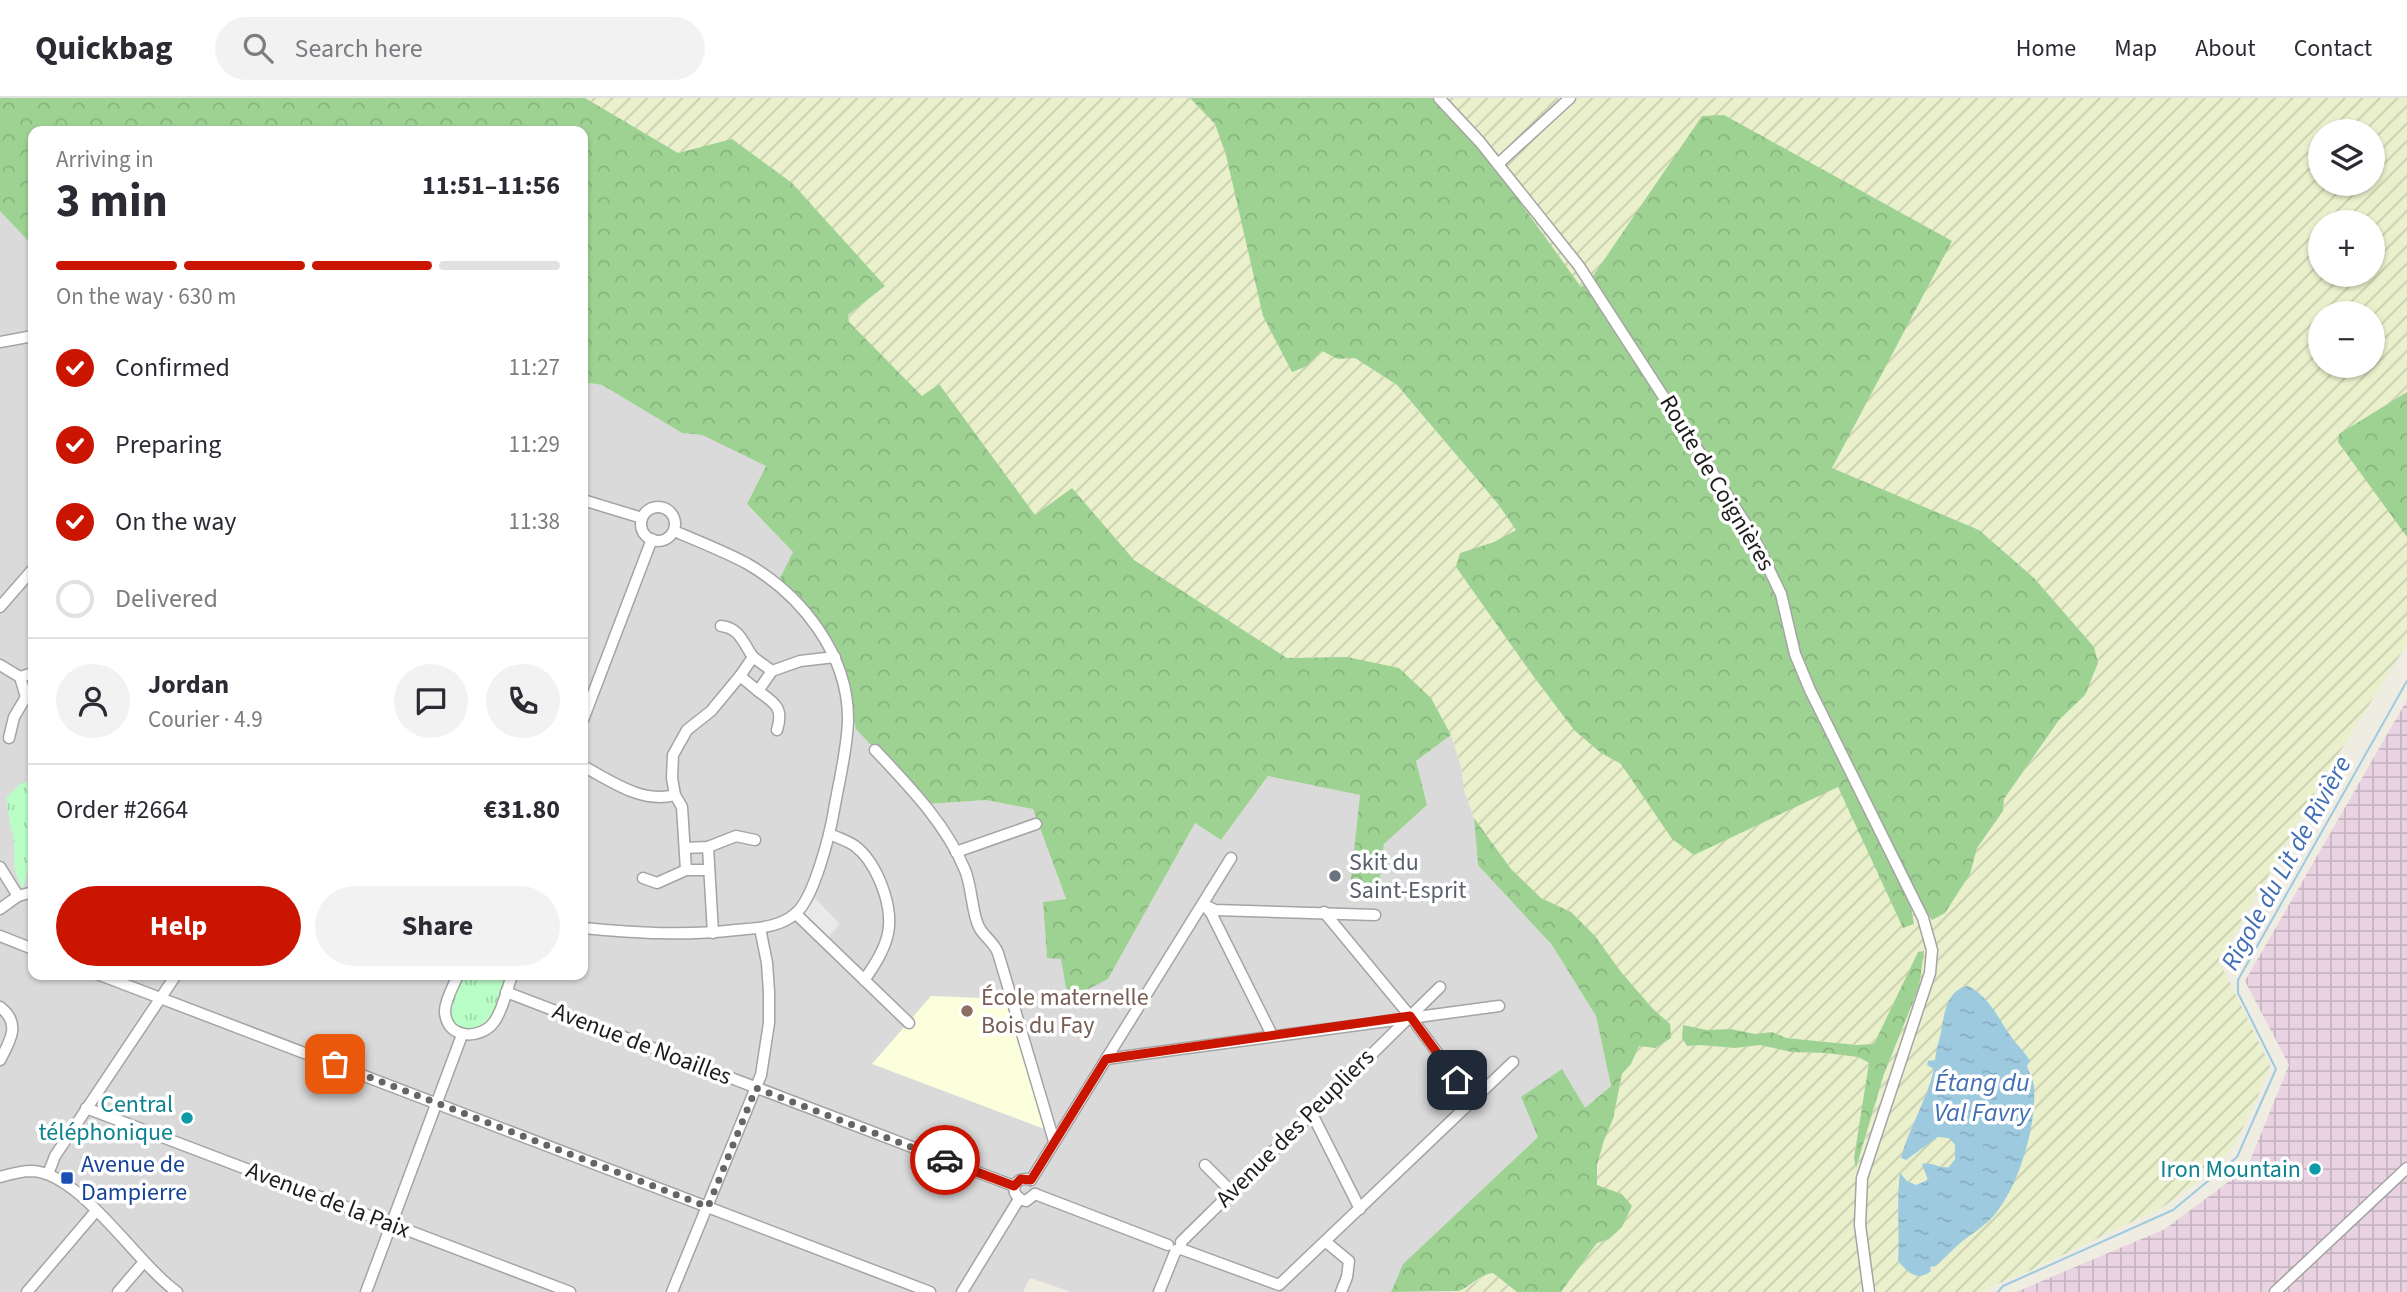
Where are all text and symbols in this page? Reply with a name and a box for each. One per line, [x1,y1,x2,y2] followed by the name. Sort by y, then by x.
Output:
[215,17,705,80] search box
[35,25,173,72] text: Quickbag
[239,29,277,67] icon: search
[295,30,423,67] text: Search here
[2016,31,2076,66] text: Home
[2114,31,2157,66] text: Map
[2195,31,2256,66] text: About
[2294,31,2372,66] text: Contact
[2308,119,2385,378] map controls
[2308,119,2385,196] button: layers
[56,143,154,176] text: Arriving in
[422,167,560,204] text: 11:51–11:56
[56,169,168,234] text: 3 min
[2308,210,2385,287] button: +
[56,280,236,313] text: On the way · 630 m
[2308,301,2385,378] button: −
[56,349,94,387] icon: check
[115,349,230,386] text: Confirmed
[509,351,560,384] text: 11:27
[1651,388,1783,578] street label: Route de Coignières
[56,426,94,464] icon: check
[115,426,221,463] text: Preparing
[509,428,560,461] text: 11:29
[56,503,94,541] icon: check
[115,503,236,540] text: On the way
[509,505,560,538] text: 11:38
[115,580,218,617] text: Delivered
[56,664,130,738] button: person
[394,664,468,738] button: chat
[486,664,560,738] button: phone
[148,666,229,703] text: Jordan
[148,703,263,736] text: Courier · 4.9
[2212,749,2360,977] water label: Rigole du Lit de Rivière
[56,791,188,828] text: Order #2664
[484,791,560,828] text: €31.80
[1349,845,1466,908] place label: Skit du Saint-Esprit
[1327,868,1343,884] marker: Skit du Saint-Esprit
[56,886,301,966] button: Help
[315,886,560,966] button: Share
[981,980,1149,1043] place label: École maternelle Bois du Fay
[547,994,737,1094] street label: Avenue de Noailles
[959,1003,975,1019] marker: École maternelle Bois du Fay
[305,1034,365,1094] pin
[1208,1041,1382,1215] street label: Avenue des Peupliers
[316,1045,354,1083] icon: bag
[1427,1050,1487,1110] pin
[1438,1061,1476,1099] icon: home
[1934,1064,2031,1131] water label: Étang du Val Favry
[39,1087,173,1150] place label: Central téléphonique
[179,1110,195,1126] marker: Central téléphonique
[910,1125,980,1195] courier
[926,1141,964,1179] icon: car
[81,1147,187,1210] place label: Avenue de Dampierre
[2160,1152,2301,1187] place label: Iron Mountain
[241,1153,415,1247] street label: Avenue de la Paix
[2307,1161,2323,1177] marker: Iron Mountain
[59,1170,75,1186] marker: Avenue de Dampierre

